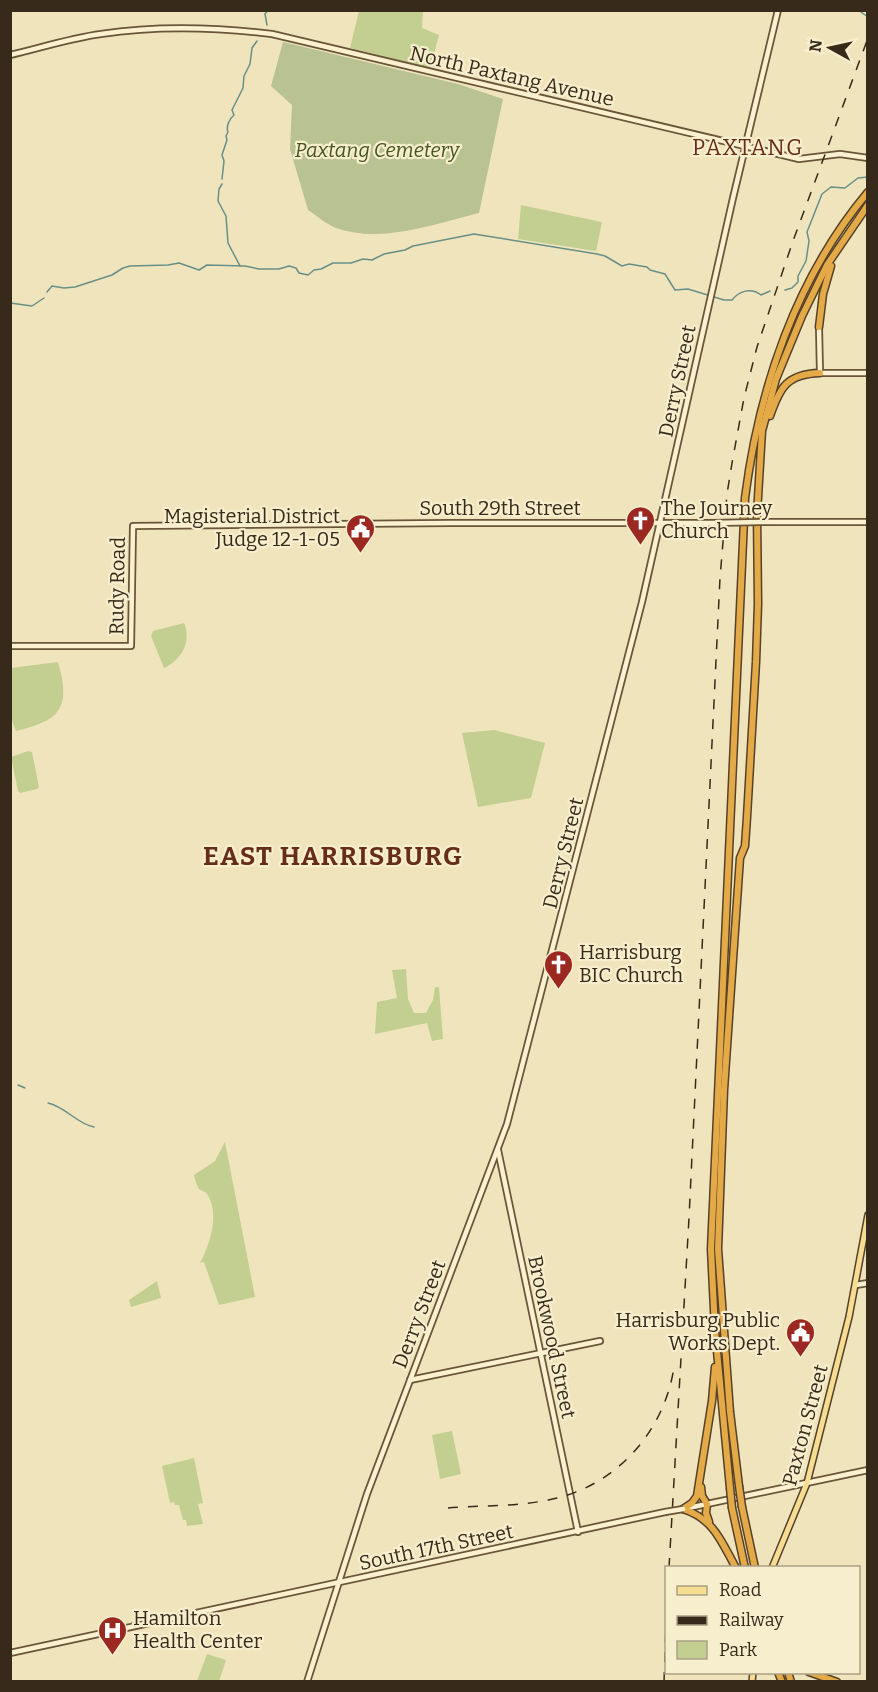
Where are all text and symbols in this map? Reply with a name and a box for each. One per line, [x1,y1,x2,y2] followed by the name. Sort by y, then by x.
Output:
[800,18,860,78] north arrow
[805,39,826,53] text: N
[408,41,616,111] street label: North Paxtang Avenue
[692,134,804,161] district label: PAXTANG
[295,138,461,162] park label: Paxtang Cemetery
[653,323,701,439] street label: Derry Street
[419,496,581,520] street label: South 29th Street
[661,496,773,543] place label: The Journey Church
[164,504,340,551] place label: Magisterial District Judge 12-1-05
[624,504,656,546] church icon: The Journey Church
[345,512,377,554] public building icon: Magisterial District Judge 12-1-05
[104,536,130,635] street label: Rudy Road
[538,795,588,911] street label: Derry Street
[203,841,463,872] district label: EAST HARRISBURG
[579,940,684,987] place label: Harrisburg BIC Church
[542,948,574,990] church icon: Harrisburg BIC Church
[523,1253,581,1421] street label: Brookwood Street
[387,1257,451,1371] street label: Derry Street
[616,1308,780,1355] place label: Harrisburg Public Works Dept.
[785,1316,817,1358] public building icon: Harrisburg Public Works Dept.
[777,1362,833,1488] street label: Paxton Street
[357,1519,515,1575] street label: South 17th Street
[665,1566,860,1674] legend
[719,1579,762,1601] text: Road
[133,1606,263,1653] place label: Hamilton Health Center
[719,1609,784,1631] text: Railway
[96,1614,128,1656] hospital icon: Hamilton Health Center
[719,1639,758,1661] text: Park

